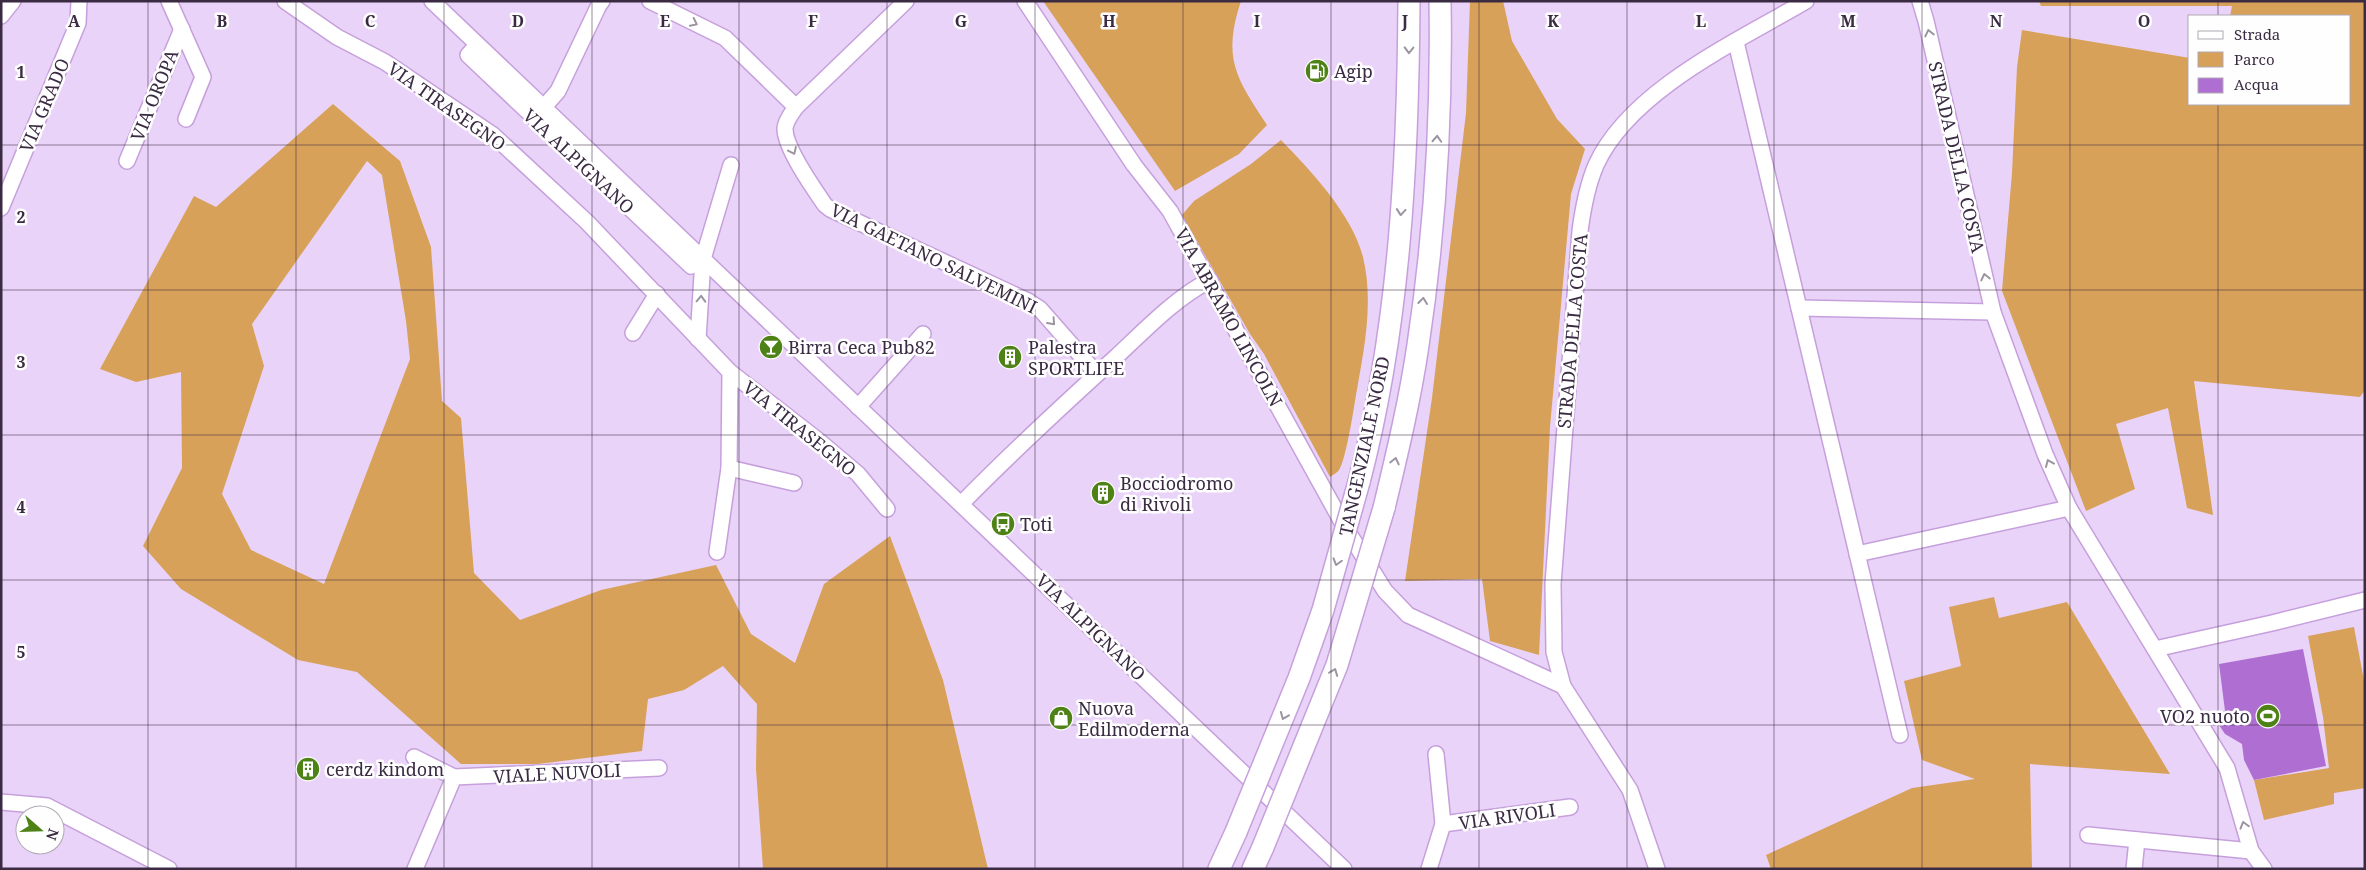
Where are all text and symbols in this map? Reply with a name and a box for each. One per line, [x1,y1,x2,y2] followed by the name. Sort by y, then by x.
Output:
[68,10,81,32] text: A
[217,10,228,32] text: B
[365,10,376,32] text: C
[512,10,524,32] text: D
[660,10,670,32] text: E
[808,10,818,32] text: F
[955,10,967,32] text: G
[1102,10,1116,32] text: H
[1254,10,1260,32] text: I
[1401,10,1409,32] text: J
[1547,10,1559,32] text: K
[1696,10,1706,32] text: L
[1840,10,1856,32] text: M
[1990,10,2003,32] text: N
[2138,10,2150,32] text: O
[2188,15,2351,105] legend
[688,17,697,27] one-way arrow
[2234,24,2280,44] text: Strada
[1924,29,1935,38] one-way arrow
[125,45,183,144] street label: VIA OROPA
[1403,46,1414,54] one-way arrow
[2234,49,2275,69] text: Parco
[13,54,75,156] street label: VIA GRADO
[383,56,511,156] street label: VIA TIRASEGNO
[1304,58,1330,84] fuel station icon: Agip
[1334,59,1373,83] place label: Agip
[1923,59,1991,255] street label: STRADA DELLA COSTA
[16,61,26,83] text: 1
[2234,74,2279,94] text: Acqua
[518,103,640,219] street label: VIA ALPIGNANO
[1431,135,1442,143] one-way arrow
[786,146,797,155] one-way arrow
[827,197,1041,319] street label: VIA GAETANO SALVEMINI
[16,206,26,228] text: 2
[1396,209,1407,217] one-way arrow
[1170,223,1288,411] street label: VIA ABRAMO LINCOLN
[1552,232,1593,430] street label: STRADA DELLA COSTA
[1980,272,1991,281] one-way arrow
[696,295,706,302] one-way arrow
[1417,296,1428,304] one-way arrow
[1046,317,1055,326] one-way arrow
[758,334,784,360] bar icon: Birra Ceca Pub82
[788,335,935,359] place label: Birra Ceca Pub82
[1028,335,1124,380] place label: Palestra SPORTLIFE
[997,344,1023,370] building icon: Palestra SPORTLIFE
[16,351,26,373] text: 3
[1333,354,1395,538] street label: TANGENZIALE NORD
[738,375,862,481] street label: VIA TIRASEGNO
[1389,456,1400,465] one-way arrow
[2045,460,2055,468] one-way arrow
[1120,471,1233,516] place label: Bocciodromo di Rivoli
[1090,480,1116,506] building icon: Bocciodromo di Rivoli
[16,496,26,518] text: 4
[990,511,1016,537] bus stop icon: Toti
[1020,512,1053,536] place label: Toti
[1332,558,1342,566] one-way arrow
[1031,568,1151,686] street label: VIA ALPIGNANO
[16,641,26,663] text: 5
[1328,669,1338,677] one-way arrow
[1078,696,1190,741] place label: Nuova Edilmoderna
[2255,703,2281,729] sports icon: VO2 nuoto
[2160,704,2250,728] place label: VO2 nuoto
[1048,705,1074,731] shop icon: Nuova Edilmoderna
[1280,711,1290,720] one-way arrow
[295,756,321,782] building icon: cerdz kindom
[326,757,444,781] place label: cerdz kindom
[492,758,622,788] street label: VIALE NUVOLI
[1457,797,1557,835] street label: VIA RIVOLI
[15,805,65,855] north arrow
[2239,821,2249,830] one-way arrow
[42,826,64,843] text: N

